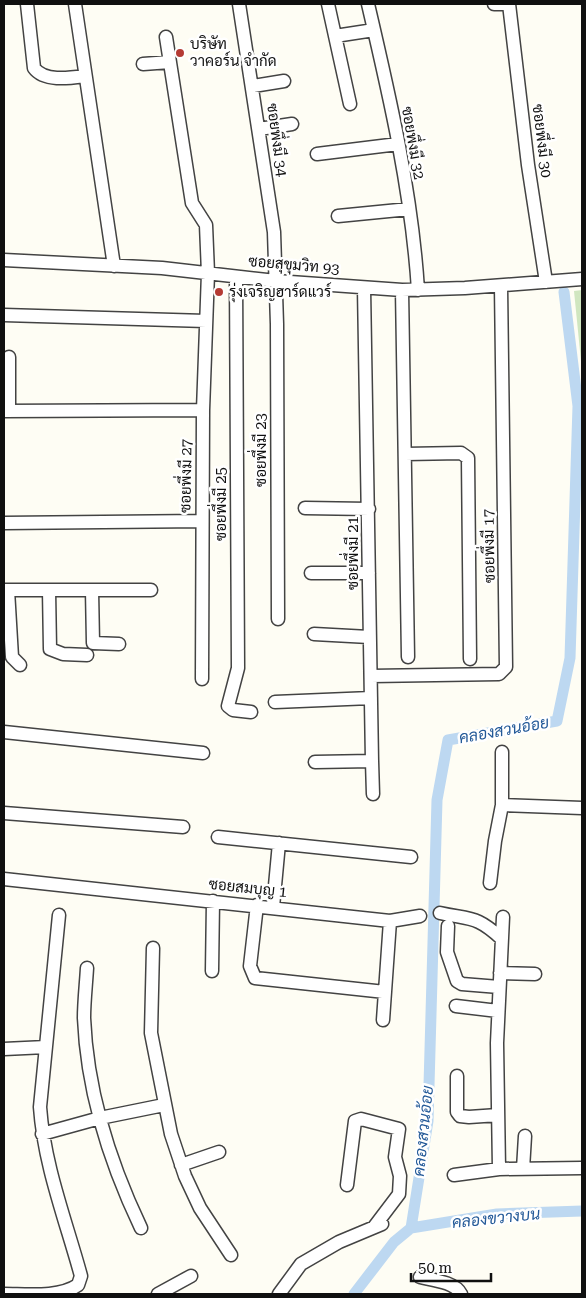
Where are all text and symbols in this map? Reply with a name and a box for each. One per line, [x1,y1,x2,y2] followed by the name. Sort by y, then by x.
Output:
[190,35,277,70] place label: บริษัท วาคอร์น จำกัด
[174,47,186,59] marker: บริษัท วาคอร์น จำกัด
[263,101,297,179] street label: ซอยพึ่งมี 34
[529,102,561,179] street label: ซอยพึ่งมี 30
[398,104,434,181] street label: ซอยพึ่งมี 32
[247,252,340,280] street label: ซอยสุขุมวิท 93
[229,282,331,303] place label: รุ่งเจริญฮาร์ดแวร์
[213,286,225,298] marker: รุ่งเจริญฮาร์ดแวร์
[246,413,270,487] street label: ซอยพึ่งมี 23
[170,439,196,513] street label: ซอยพึ่งมี 27
[206,467,230,541] street label: ซอยพึ่งมี 25
[473,509,499,583] street label: ซอยพึ่งมี 17
[338,516,362,590] street label: ซอยพึ่งมี 21
[457,711,551,747] water label: คลองสวนอ้อย
[208,875,288,903] street label: ซอยสมบุญ 1
[407,1084,437,1177] water label: คลองสวนอ้อย
[451,1204,541,1232] water label: คลองขวางบน
[411,1250,491,1282] scale bar
[418,1259,453,1277] text: 50 m

